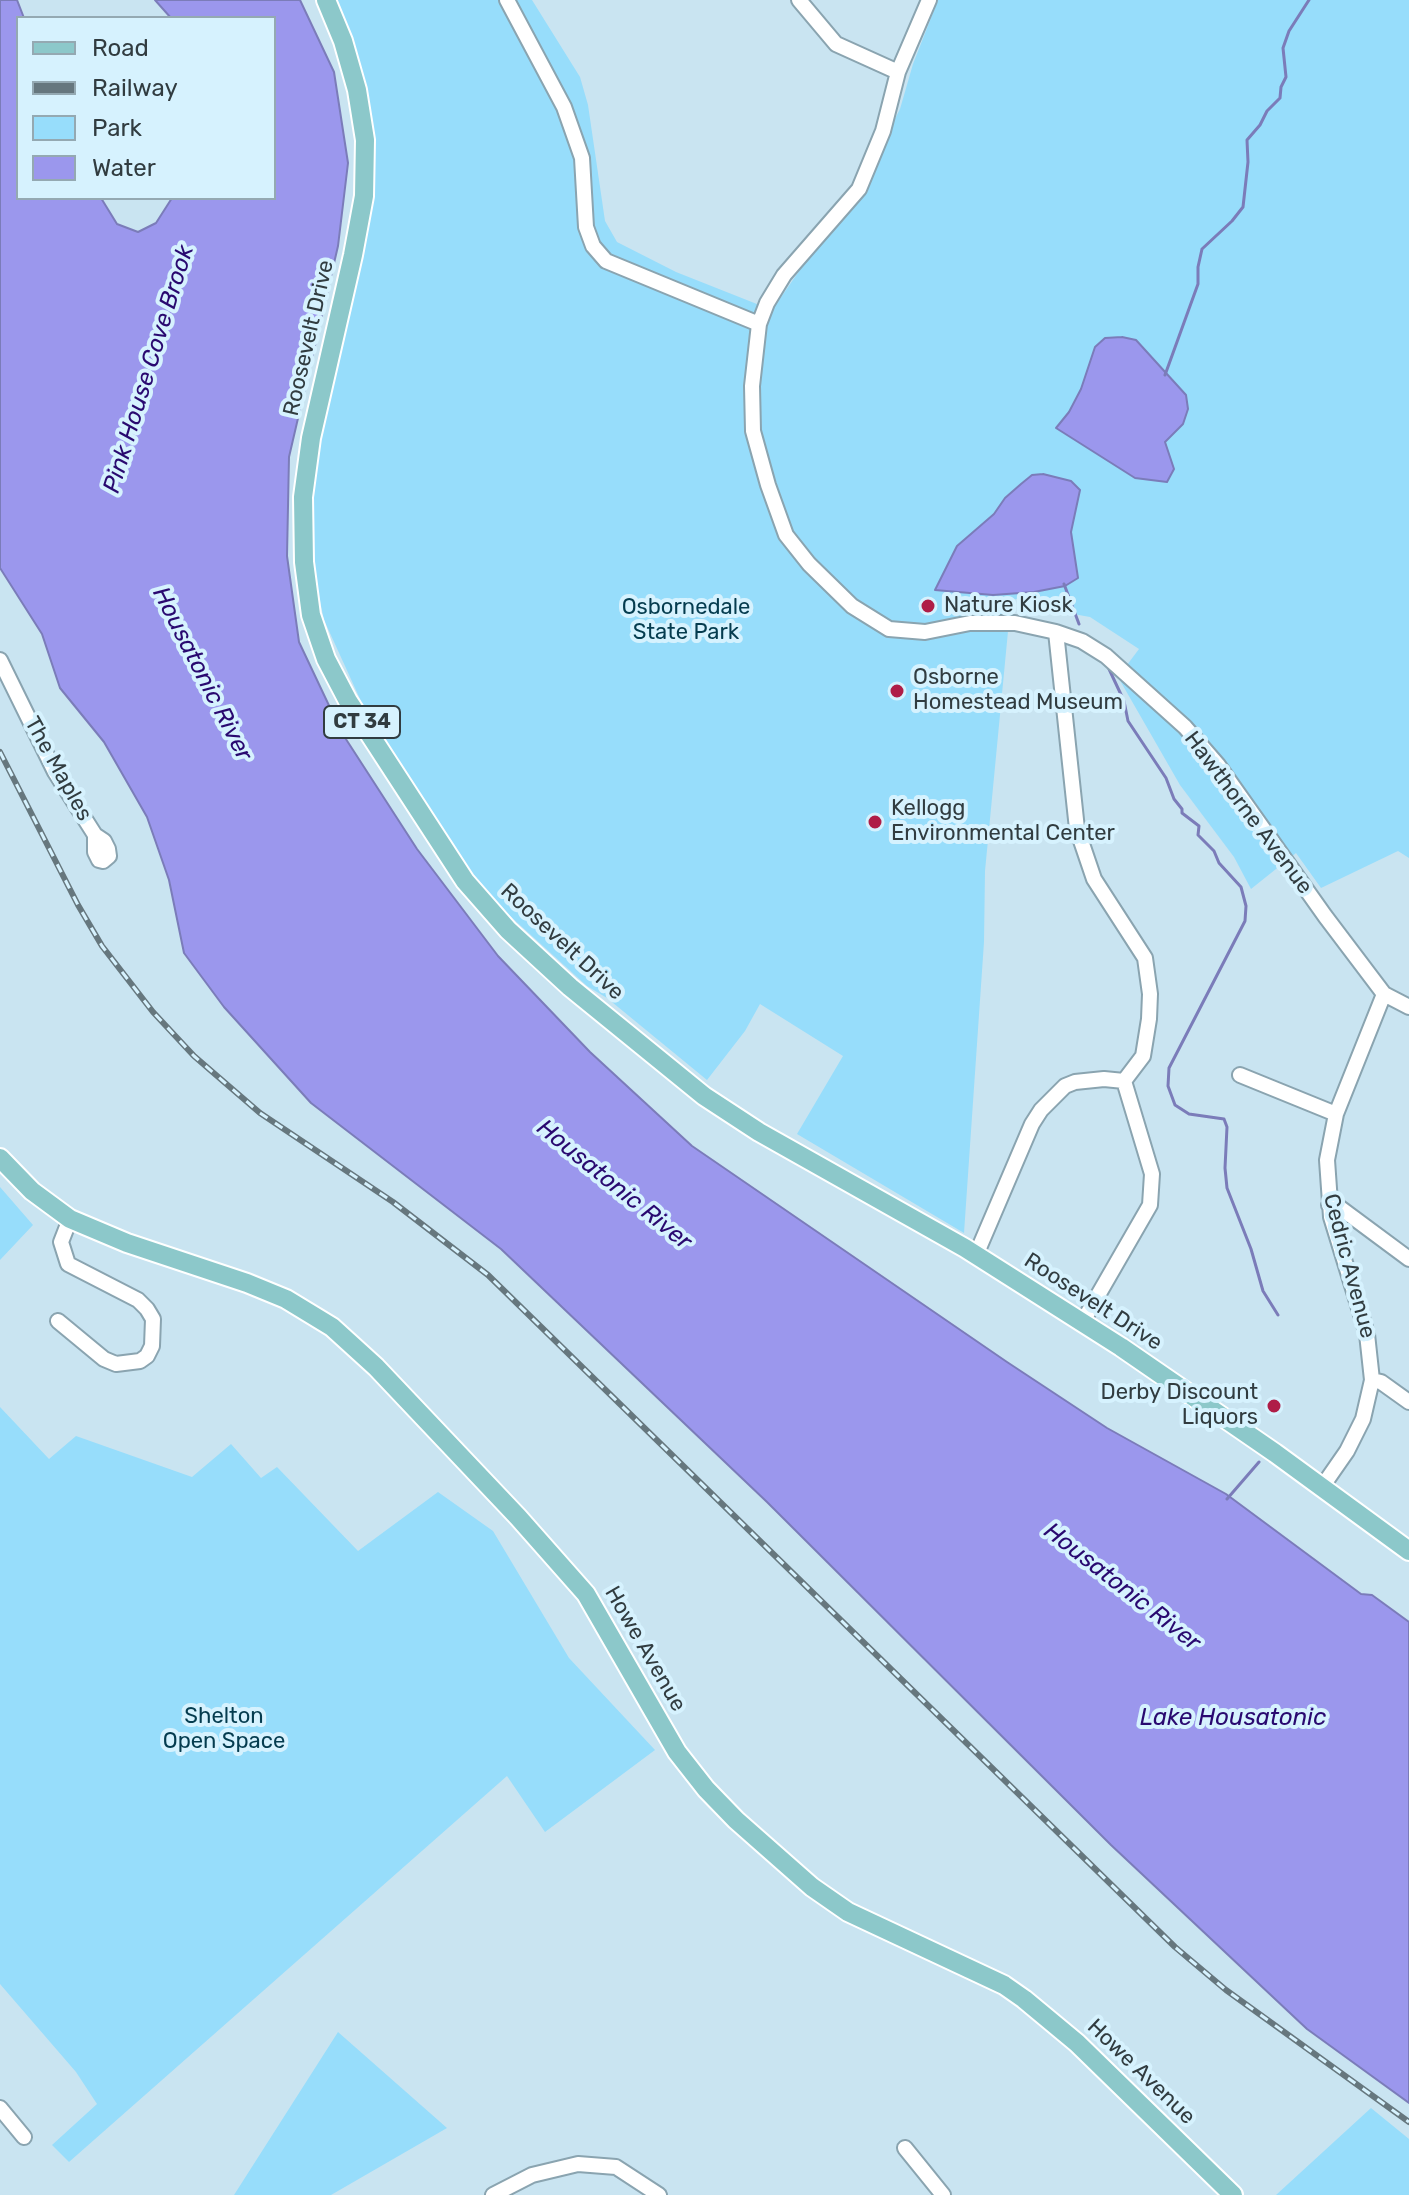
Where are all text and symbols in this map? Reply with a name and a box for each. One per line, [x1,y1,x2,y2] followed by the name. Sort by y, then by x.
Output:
[16,16,276,200] legend
[92,34,149,62] text: Road
[92,74,178,102] text: Railway
[92,114,142,142] text: Park
[92,154,156,182] text: Water
[98,242,200,496] water label: Pink House Cove Brook
[278,258,340,418] street label: Roosevelt Drive
[146,582,258,766] water label: Housatonic River
[944,593,1073,619] place label: Nature Kiosk
[622,595,750,646] park label: Osbornedale State Park
[919,597,937,615] marker: Nature Kiosk
[913,665,1123,716] place label: Osborne Homestead Museum
[888,682,906,700] marker: Osborne Homestead Museum
[324,706,400,738] road number: CT 34
[19,712,97,826] street label: The Maples
[1178,727,1318,899] street label: Hawthorne Avenue
[891,796,1115,848] place label: Kellogg Environmental Center
[866,813,884,831] marker: Kellogg Environmental Center
[495,878,629,1006] street label: Roosevelt Drive
[531,1114,697,1256] water label: Housatonic River
[1317,1191,1381,1341] street label: Cedric Avenue
[1019,1248,1167,1356] street label: Roosevelt Drive
[1100,1380,1258,1432] place label: Derby Discount Liquors
[1265,1397,1283,1415] marker: Derby Discount Liquors
[1038,1517,1206,1657] water label: Housatonic River
[599,1582,691,1716] street label: Howe Avenue
[163,1704,285,1756] park label: Shelton Open Space
[1140,1704,1326,1732] water label: Lake Housatonic
[1081,2014,1201,2130] street label: Howe Avenue

